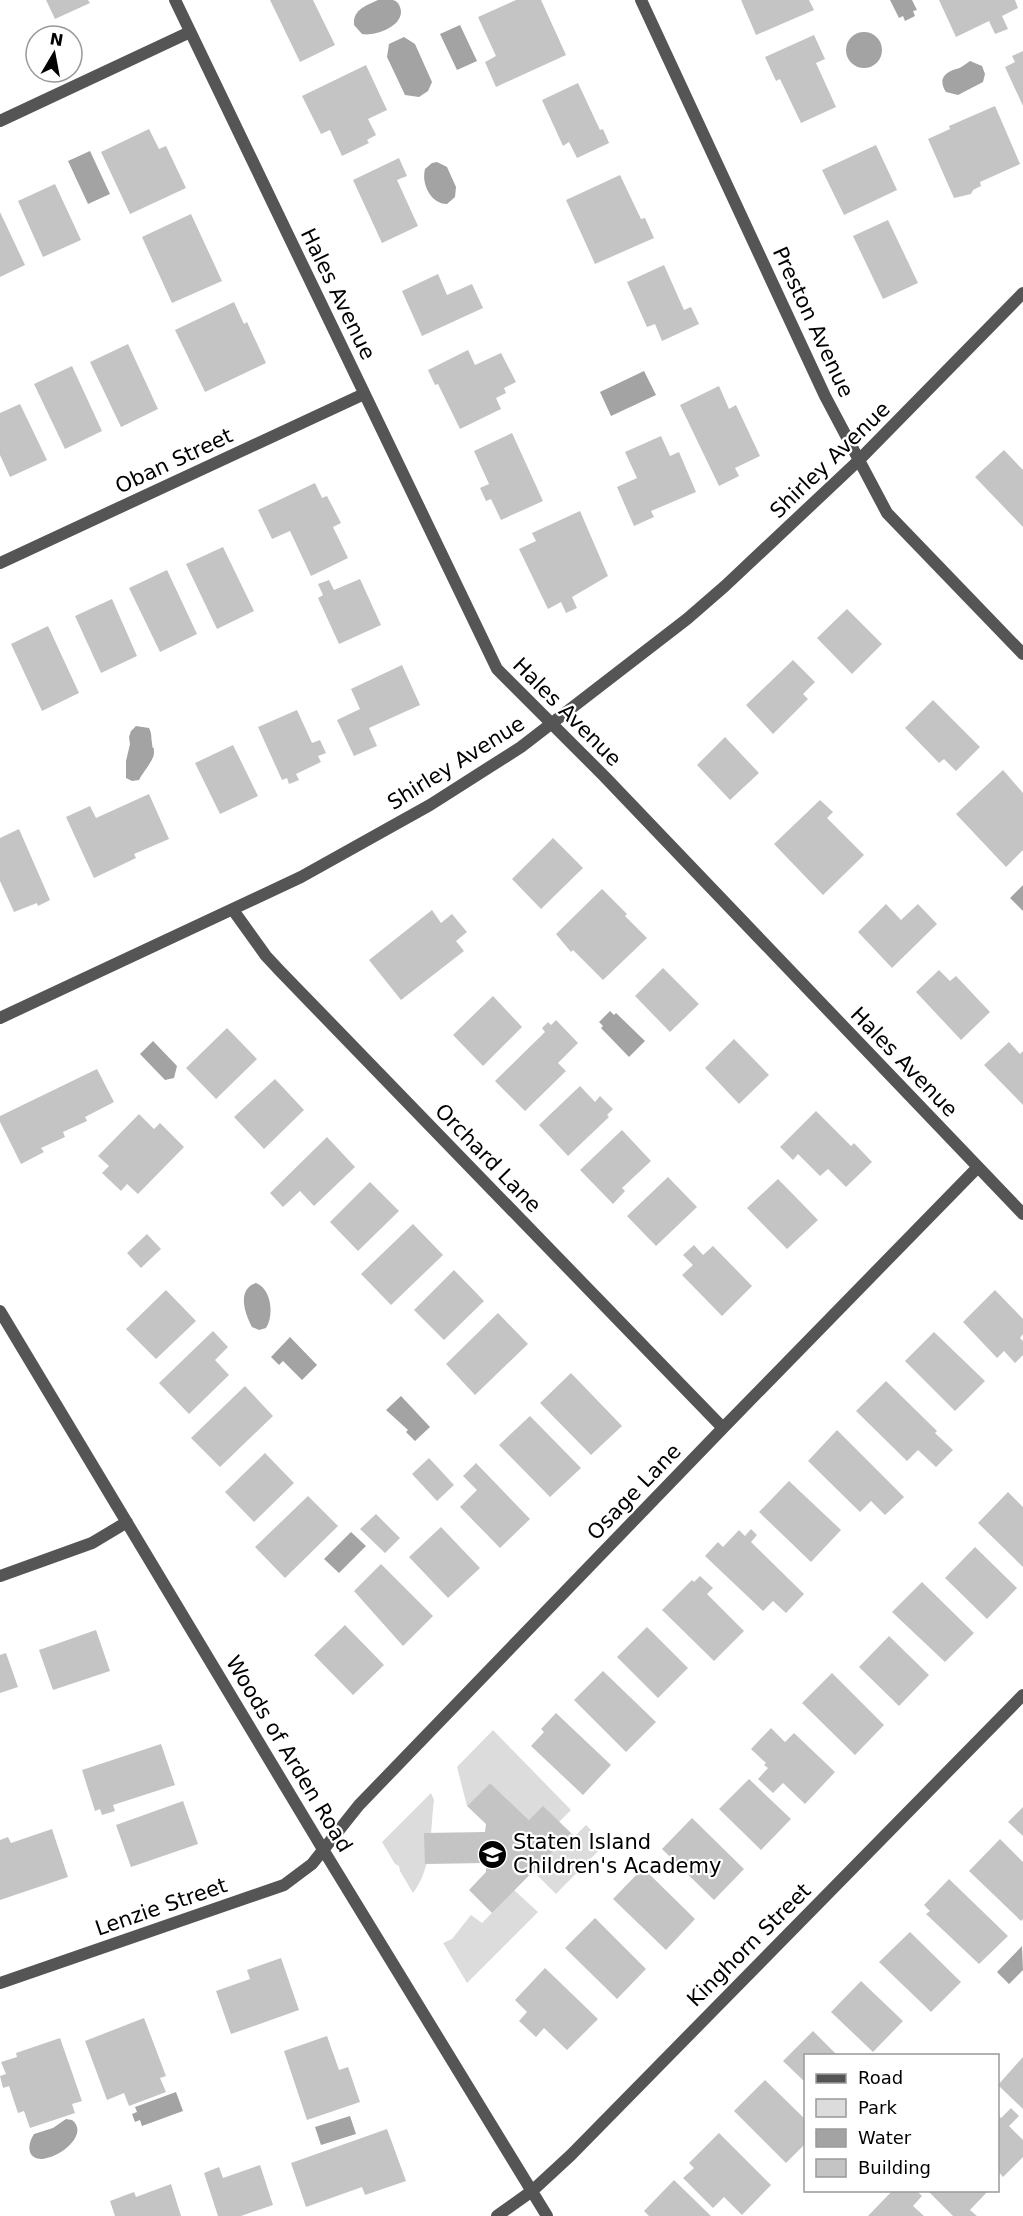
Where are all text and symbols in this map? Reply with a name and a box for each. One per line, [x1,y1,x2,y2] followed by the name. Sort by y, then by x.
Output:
[24,24,84,84] north arrow
[48,29,65,50] text: N
[296,224,380,364] street label: Hales Avenue
[768,243,858,401] street label: Preston Avenue
[765,397,895,523] street label: Shirley Avenue
[112,423,236,499] street label: Oban Street
[508,653,626,771] street label: Hales Avenue
[383,711,529,815] street label: Shirley Avenue
[846,1002,962,1122] street label: Hales Avenue
[430,1099,546,1217] street label: Orchard Lane
[582,1439,686,1545] street label: Osage Lane
[221,1652,357,1856] street label: Woods of Arden Road
[513,1830,721,1878] place label: Staten Island Children's Academy
[476,1838,508,1870] school or university icon: Staten Island Children's Academy
[92,1873,230,1941] street label: Lenzie Street
[682,1878,816,2012] street label: Kinghorn Street
[804,2054,999,2192] legend
[858,2067,903,2088] text: Road
[858,2097,897,2118] text: Park
[858,2127,912,2148] text: Water
[858,2157,931,2178] text: Building

